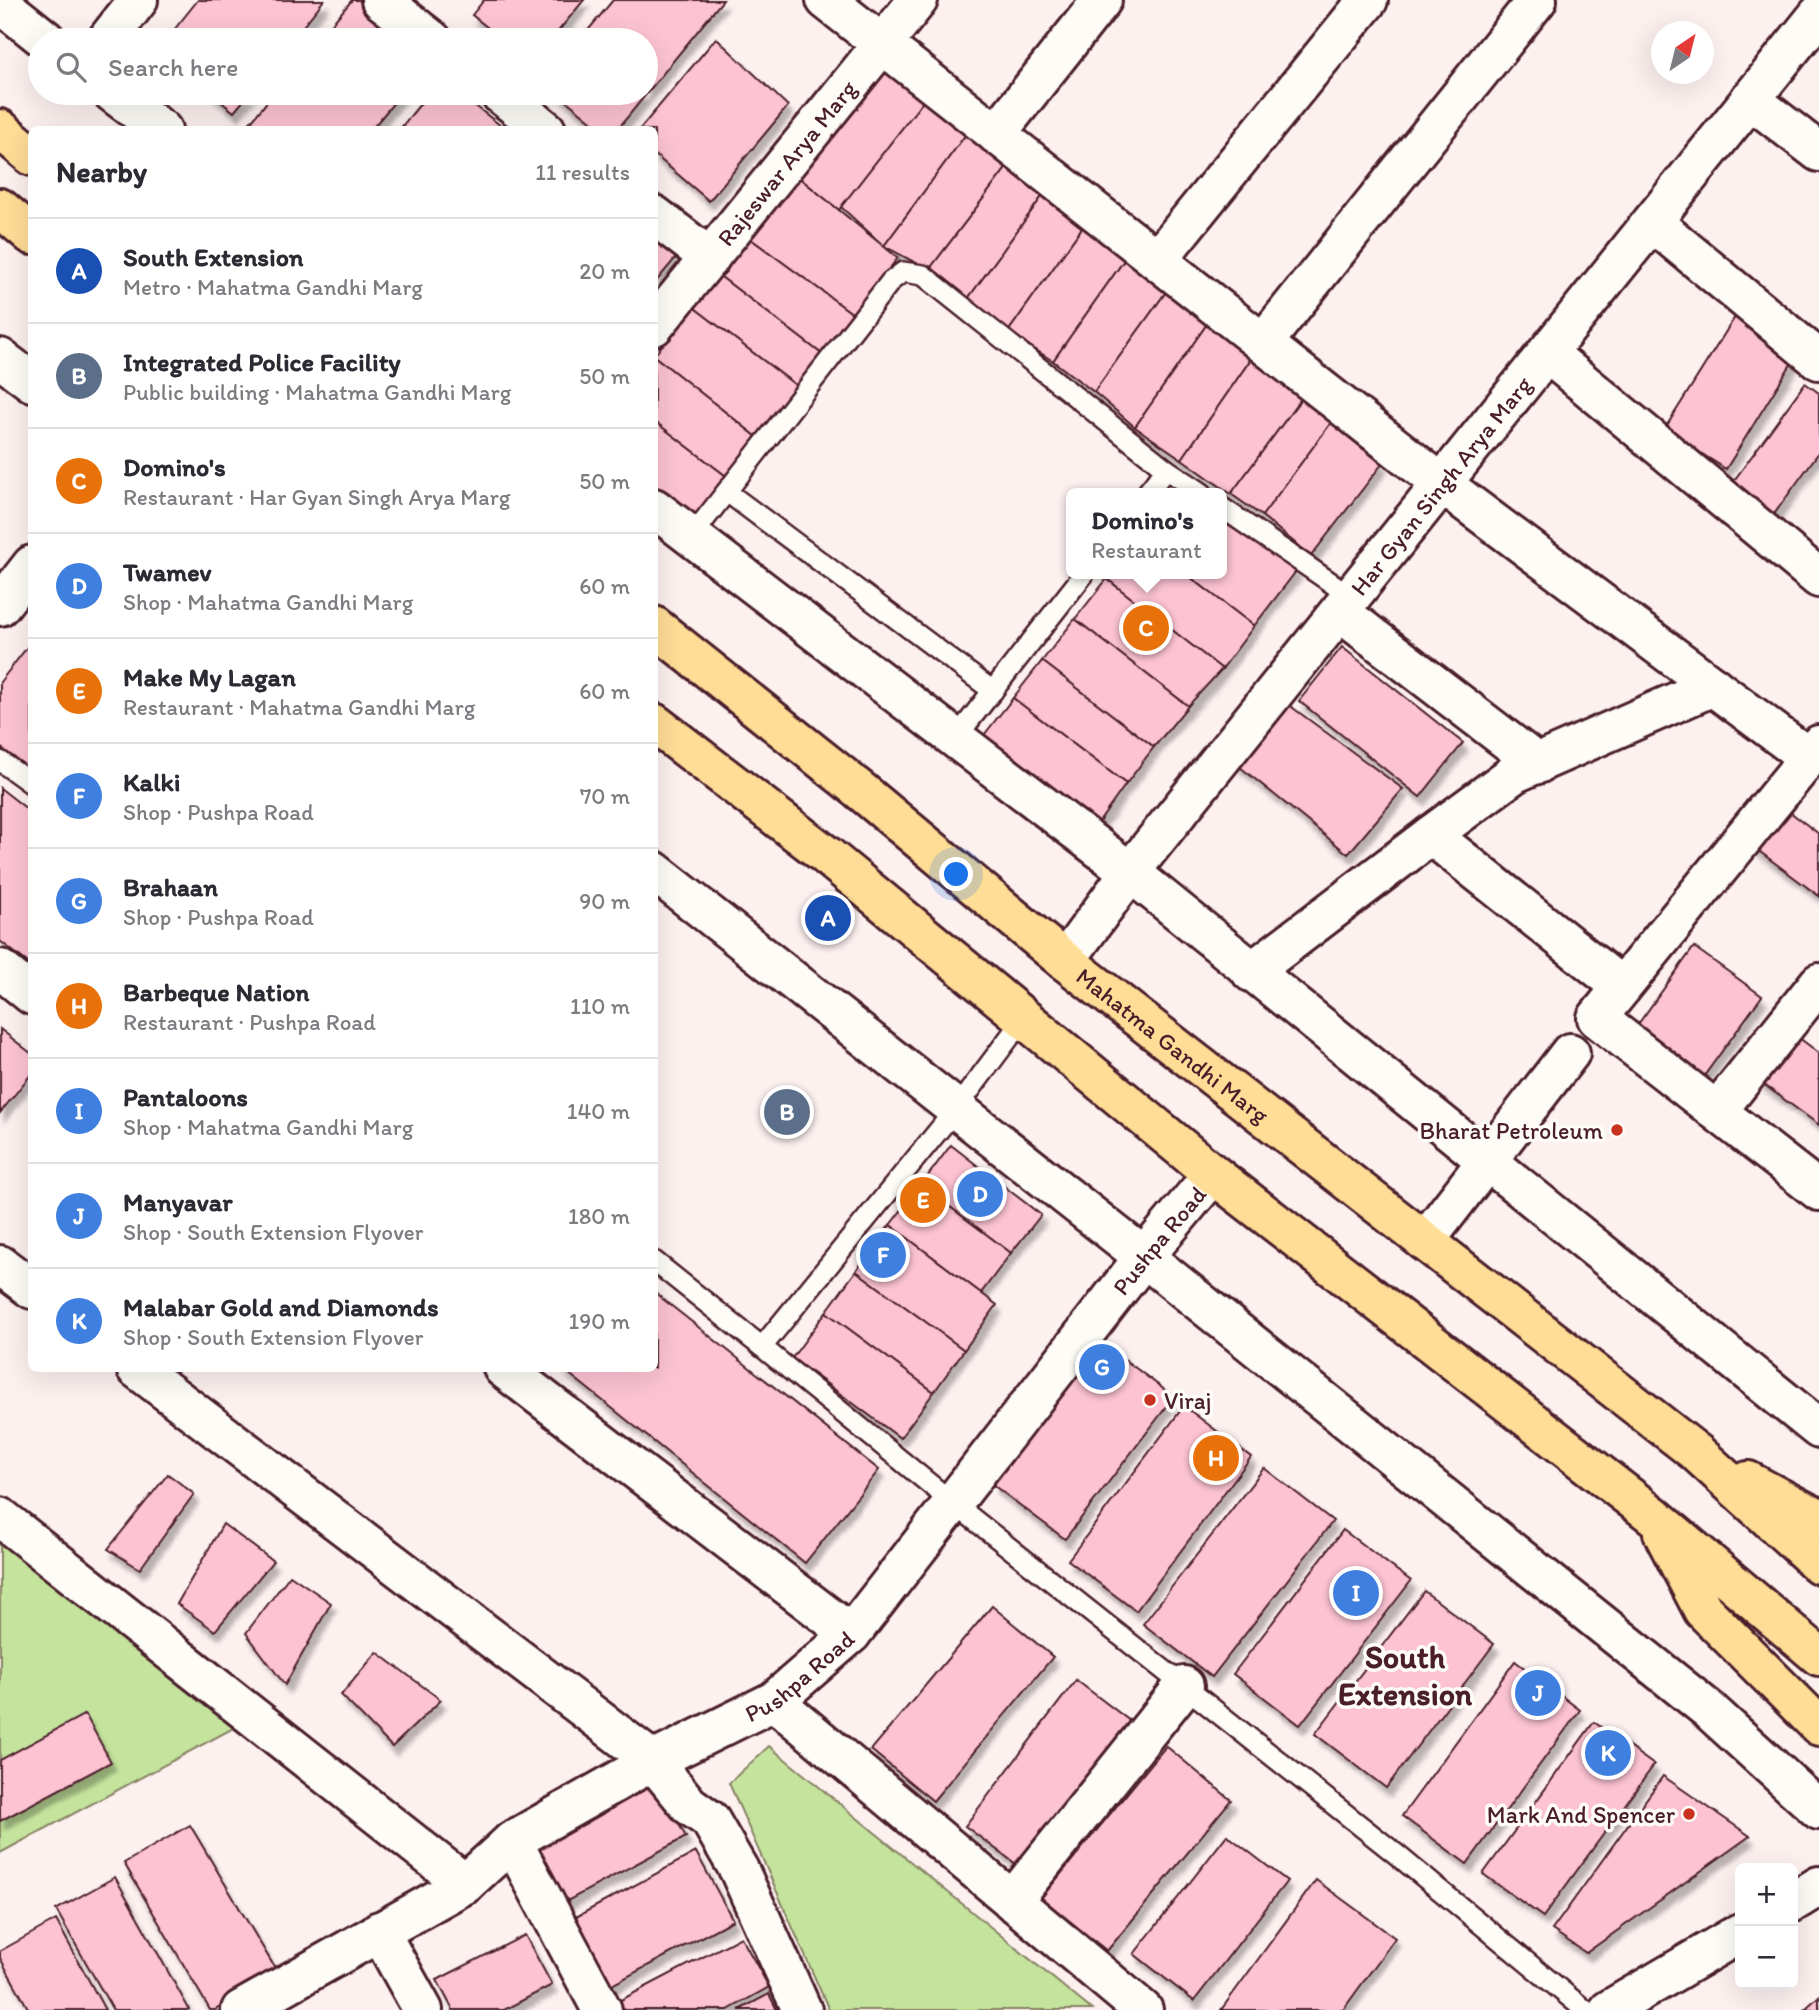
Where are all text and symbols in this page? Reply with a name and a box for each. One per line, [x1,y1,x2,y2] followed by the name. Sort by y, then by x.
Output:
[1651,21,1714,84] north arrow
[28,28,658,105] search box
[52,48,90,86] icon: search
[108,51,238,83] text: Search here
[710,73,862,252] street label: Rajeswar Arya Marg
[56,153,147,190] text: Nearby
[535,158,630,186] text: 11 results
[123,241,304,273] text: South Extension
[72,257,86,285] text: A
[579,257,630,285] text: 20 m
[123,273,423,301] text: Metro · Mahatma Gandhi Marg
[123,346,401,378] text: Integrated Police Facility
[72,362,86,390] text: B
[579,362,630,390] text: 50 m
[1344,369,1538,601] street label: Har Gyan Singh Arya Marg
[123,378,511,406] text: Public building · Mahatma Gandhi Marg
[123,451,226,483] text: Domino's
[72,467,86,495] text: C
[579,467,630,495] text: 50 m
[123,483,511,511] text: Restaurant · Har Gyan Singh Arya Marg
[1066,488,1227,579] popup
[1091,504,1194,536] text: Domino's
[1091,536,1202,564] text: Restaurant
[123,556,212,588] text: Twamev
[71,572,87,600] text: D
[579,572,630,600] text: 60 m
[123,588,413,616] text: Shop · Mahatma Gandhi Marg
[1123,602,1169,654] pin: C
[123,661,296,693] text: Make My Lagan
[73,677,85,705] text: E
[579,677,630,705] text: 60 m
[123,693,475,721] text: Restaurant · Mahatma Gandhi Marg
[123,766,180,798] text: Kalki
[73,782,85,810] text: F
[580,782,630,810] text: 70 m
[123,798,314,826] text: Shop · Pushpa Road
[939,857,973,891] your location
[123,871,218,903] text: Brahaan
[71,887,87,915] text: G
[579,887,630,915] text: 90 m
[805,892,851,944] pin: A
[123,903,314,931] text: Shop · Pushpa Road
[1071,961,1276,1129] street label: Mahatma Gandhi Marg
[123,976,309,1008] text: Barbeque Nation
[71,992,87,1020] text: H
[570,992,630,1020] text: 110 m
[123,1008,376,1036] text: Restaurant · Pushpa Road
[123,1081,248,1113] text: Pantaloons
[764,1086,810,1138] pin: B
[75,1097,83,1125] text: I
[567,1097,630,1125] text: 140 m
[123,1113,413,1141] text: Shop · Mahatma Gandhi Marg
[1419,1116,1603,1145] place label: Bharat Petroleum
[1609,1122,1625,1138] marker: Bharat Petroleum
[957,1168,1003,1220] pin: D
[900,1174,946,1226] pin: E
[1106,1179,1212,1300] street label: Pushpa Road
[123,1186,233,1218] text: Manyavar
[73,1202,85,1230] text: J
[568,1202,630,1230] text: 180 m
[123,1218,423,1246] text: Shop · South Extension Flyover
[860,1229,906,1281] pin: F
[123,1291,439,1323] text: Malabar Gold and Diamonds
[72,1307,86,1335] text: K
[569,1307,630,1335] text: 190 m
[123,1323,423,1351] text: Shop · South Extension Flyover
[1079,1341,1125,1393] pin: G
[1164,1386,1212,1415] place label: Viraj
[1142,1392,1158,1408] marker: Viraj
[1193,1432,1239,1484] pin: H
[1333,1567,1379,1619] pin: I
[740,1624,860,1728] street label: Pushpa Road
[1338,1638,1473,1713] district label: South Extension
[1515,1667,1561,1719] pin: J
[1585,1727,1631,1779] pin: K
[1487,1800,1675,1829] place label: Mark And Spencer
[1681,1806,1697,1822] marker: Mark And Spencer
[1735,1863,1798,1989] map controls
[1735,1863,1798,1926] button: +
[1735,1926,1798,1989] button: −

